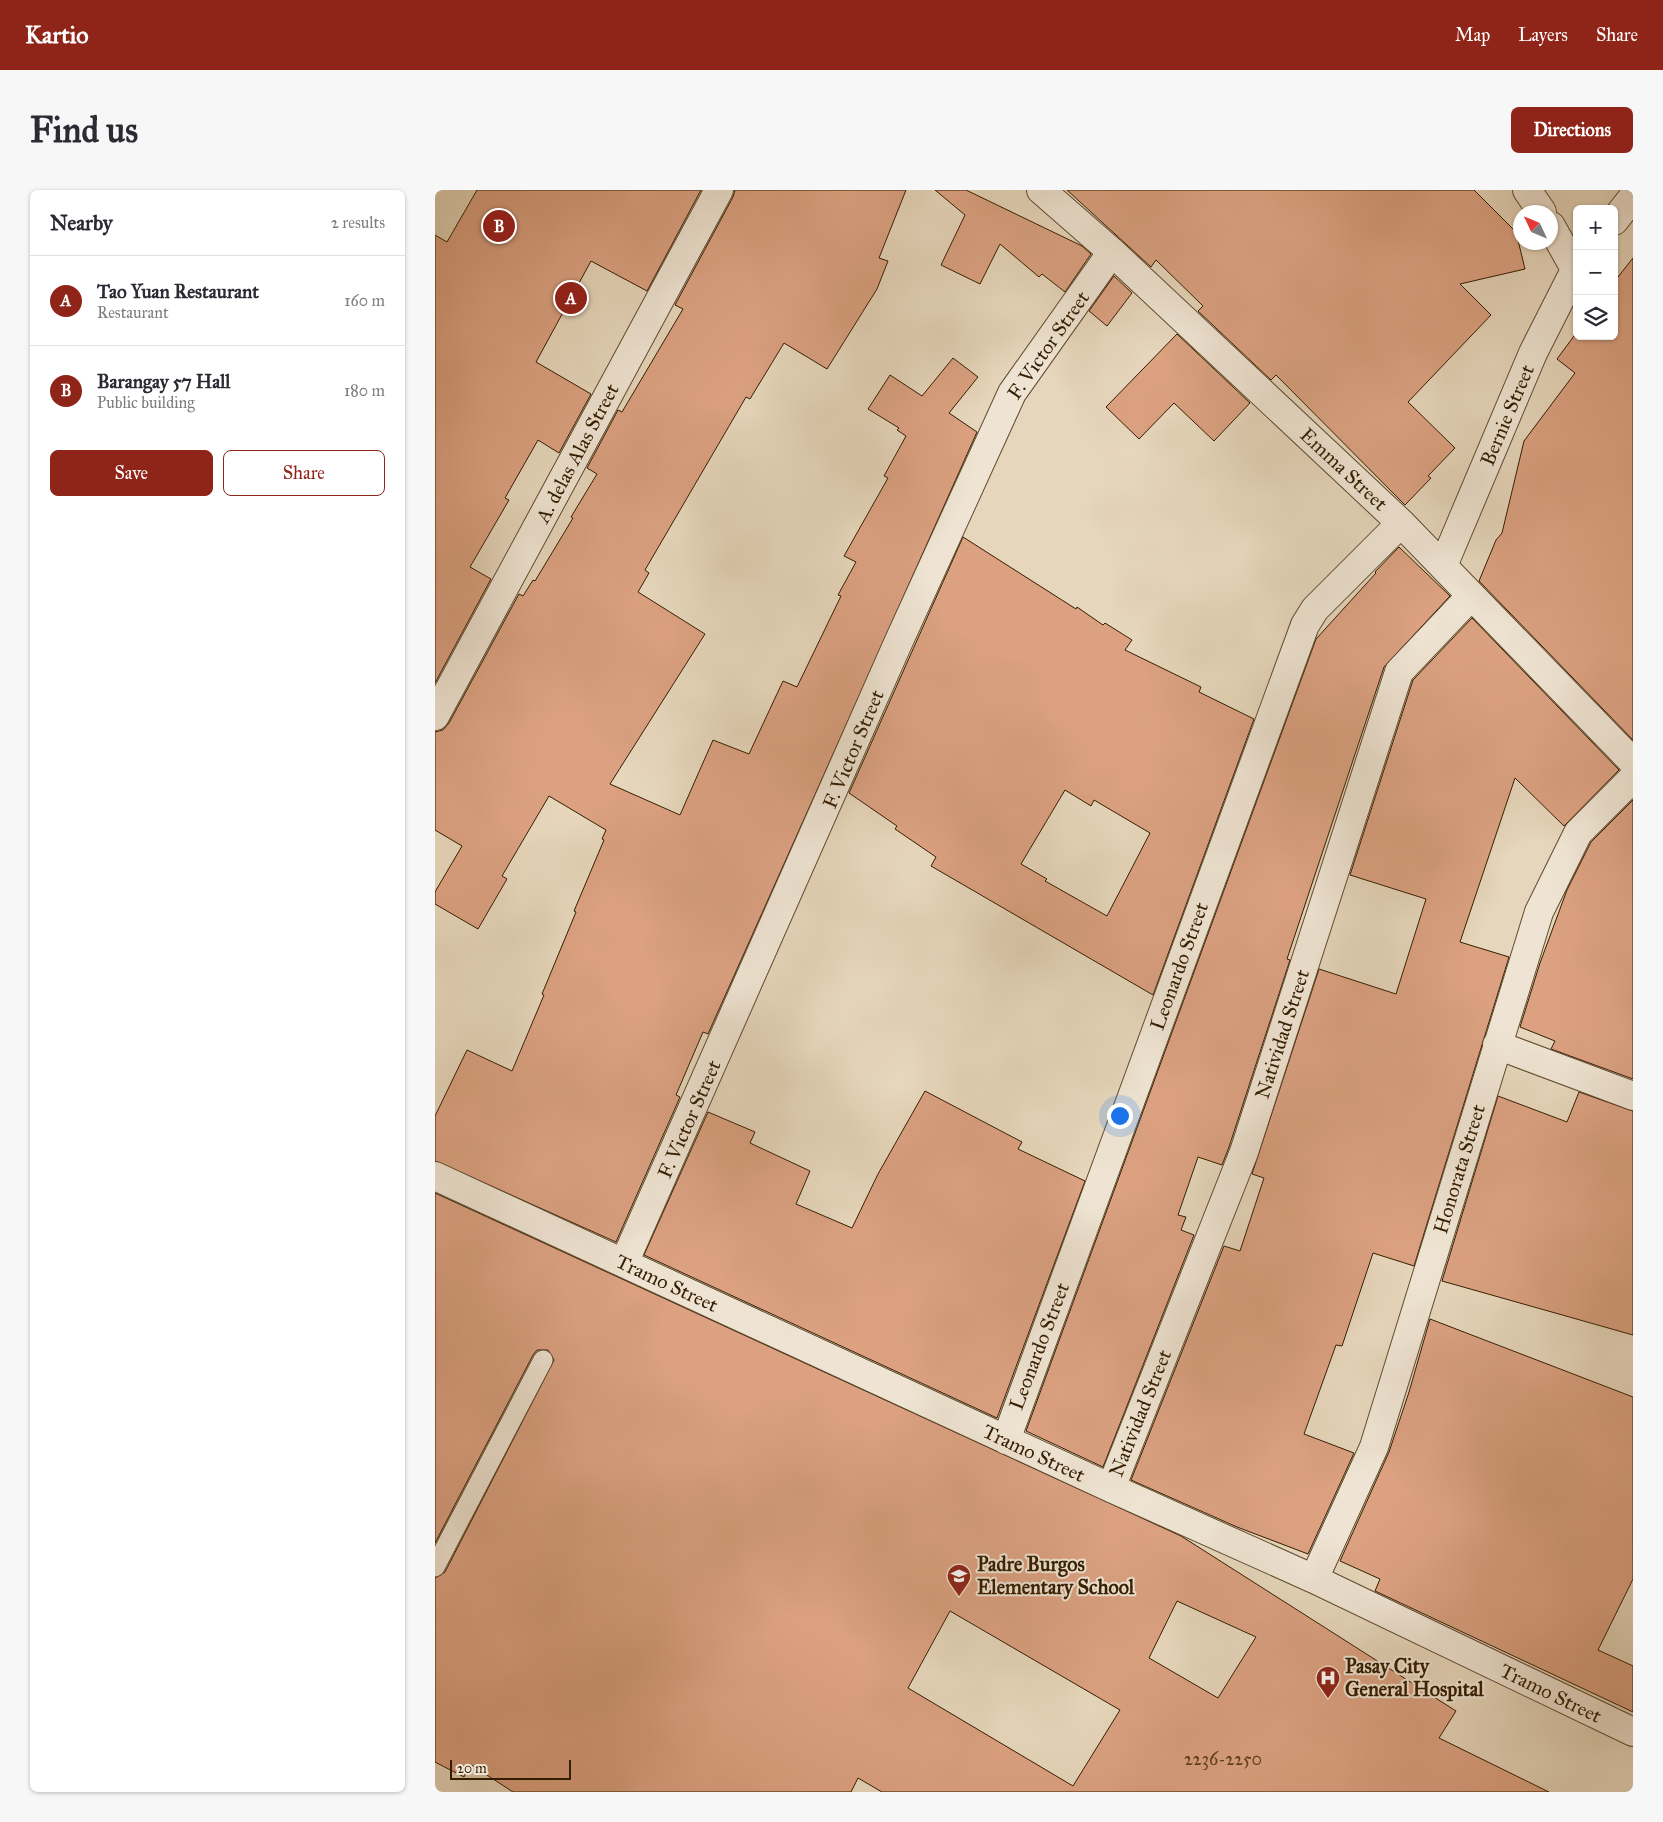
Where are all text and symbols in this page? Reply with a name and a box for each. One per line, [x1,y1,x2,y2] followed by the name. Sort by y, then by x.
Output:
[25,20,88,50] text: Kartio
[1455,24,1490,46] text: Map
[1518,24,1568,46] text: Layers
[1596,24,1638,46] text: Share
[1511,107,1633,153] button: Directions
[30,109,138,152] text: Find us
[1513,205,1558,250] north arrow
[1573,205,1618,340] map controls
[1573,205,1618,250] button: +
[483,207,515,245] pin: B
[50,210,113,236] text: Nearby
[331,213,385,232] text: 2 results
[1573,250,1618,295] button: −
[555,279,587,317] pin: A
[97,280,259,303] text: Tao Yuan Restaurant
[1002,286,1094,404] street label: F. Victor Street
[61,291,71,310] text: A
[344,291,385,310] text: 160 m
[1573,295,1618,340] button: layers
[97,303,169,322] text: Restaurant
[1475,361,1539,469] street label: Bernie Street
[97,370,230,393] text: Barangay 57 Hall
[530,379,624,528] street label: A. delas Alas Street
[61,381,71,400] text: B
[344,381,385,400] text: 180 m
[97,393,195,412] text: Public building
[1295,423,1393,515] street label: Emma Street
[50,450,213,496] button: Save
[223,450,385,496] button: Share
[817,686,889,812] street label: F. Victor Street
[1145,899,1213,1033] street label: Leonardo Street
[1250,966,1314,1102] street label: Natividad Street
[652,1056,726,1182] street label: F. Victor Street
[1428,1102,1490,1236] street label: Honorata Street
[1107,1103,1133,1129] your location
[612,1249,722,1317] street label: Tramo Street
[1004,1279,1074,1413] street label: Leonardo Street
[1104,1346,1176,1480] street label: Natividad Street
[979,1419,1089,1487] street label: Tramo Street
[977,1552,1135,1600] place label: Padre Burgos Elementary School
[946,1563,972,1597] school or university icon: Padre Burgos Elementary School
[1345,1654,1484,1702] place label: Pasay City General Hospital
[1496,1658,1606,1728] street label: Tramo Street
[1315,1665,1341,1699] hospital icon: Pasay City General Hospital
[1184,1748,1262,1770] house number: 2236-2250
[450,1757,571,1780] scale bar
[457,1760,487,1777] text: 20 m

